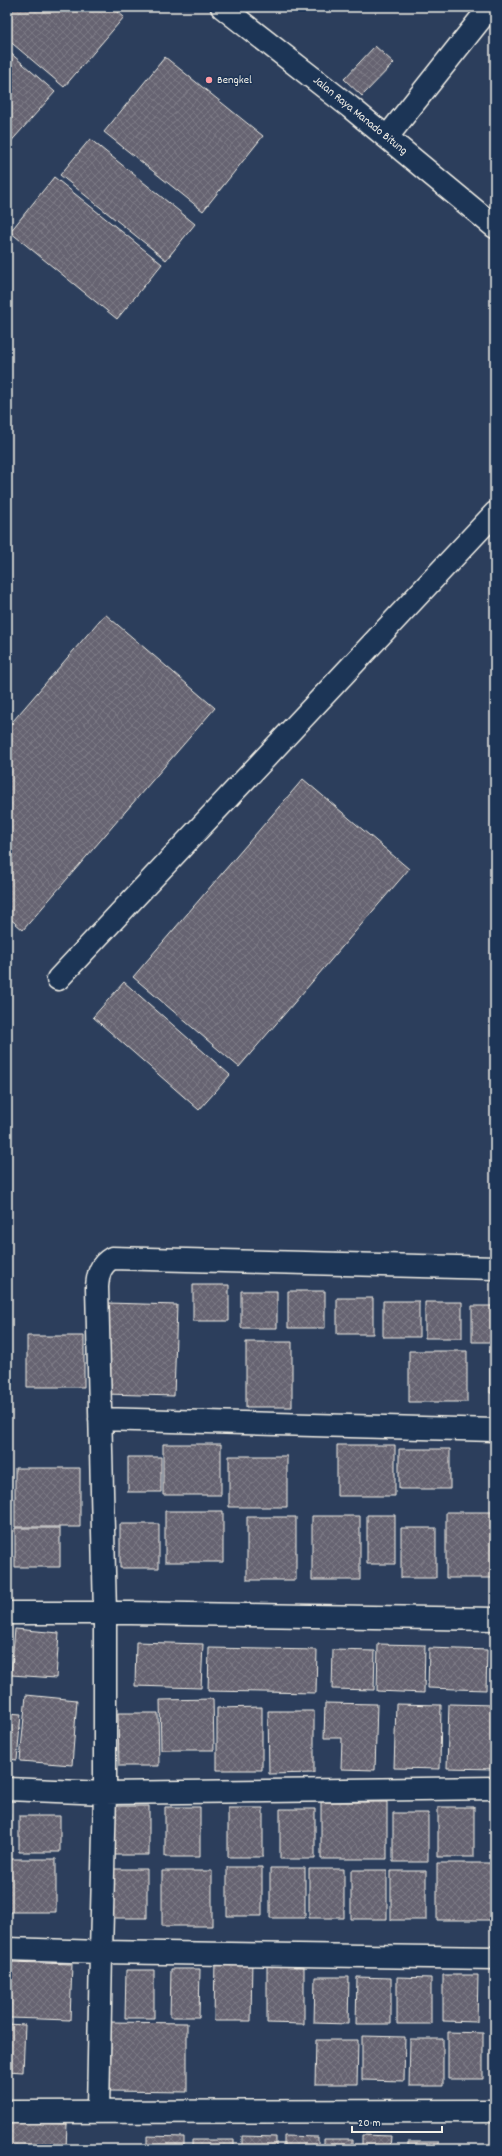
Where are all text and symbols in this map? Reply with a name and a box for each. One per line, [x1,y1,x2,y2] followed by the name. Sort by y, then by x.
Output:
[217,72,252,89] place label: Bengkel
[309,72,411,160] street label: Jalan Raya Manado Bitung
[204,75,214,85] marker: Bengkel
[352,2108,442,2134] scale bar
[358,2115,381,2132] text: 20 m

